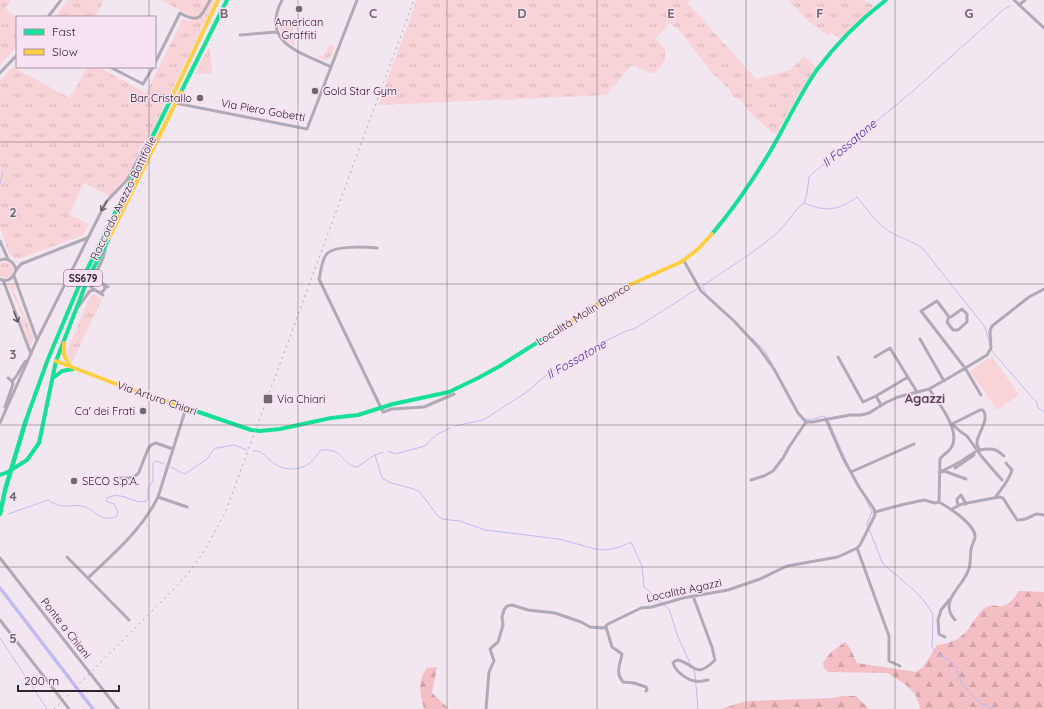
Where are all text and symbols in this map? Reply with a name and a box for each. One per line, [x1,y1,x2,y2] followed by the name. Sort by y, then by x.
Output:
[294,4,304,14] marker: American Graffiti
[220,5,228,21] text: B
[369,5,377,21] text: C
[517,5,527,21] text: D
[667,5,675,21] text: E
[816,5,824,21] text: F
[964,5,974,21] text: G
[275,15,323,42] place label: American Graffiti
[16,16,156,68] legend
[52,24,76,39] text: Fast
[52,44,78,59] text: Slow
[323,84,397,98] place label: Gold Star Gym
[310,86,320,96] marker: Gold Star Gym
[130,91,192,105] place label: Bar Cristallo
[195,93,205,103] marker: Bar Cristallo
[220,96,306,124] street label: Via Piero Gobetti
[819,115,880,170] water label: Il Fossatone
[87,134,159,262] street label: Raccordo Arezzo-Battifolle
[100,200,108,212] one-way arrow
[9,204,17,220] text: 2
[64,270,102,286] road number: SS679
[533,279,633,349] street label: Località Molin Bianco
[13,310,21,322] one-way arrow
[543,335,610,382] water label: Il Fossatone
[10,346,17,362] text: 3
[115,378,199,418] street label: Via Arturo Chiari
[905,390,945,406] district label: Agazzi
[277,392,325,406] place label: Via Chiari
[262,393,274,405] marker: Via Chiari
[75,404,135,418] place label: Ca' dei Frati
[138,406,148,416] marker: Ca' dei Frati
[82,474,139,488] place label: SECO S.p.A.
[69,476,79,486] marker: SECO S.p.A.
[9,488,17,504] text: 4
[645,575,723,605] street label: Località Agazzi
[38,595,94,661] street label: Ponte a Chiani
[9,630,17,646] text: 5
[18,667,119,693] scale bar
[24,673,59,688] text: 200 m

